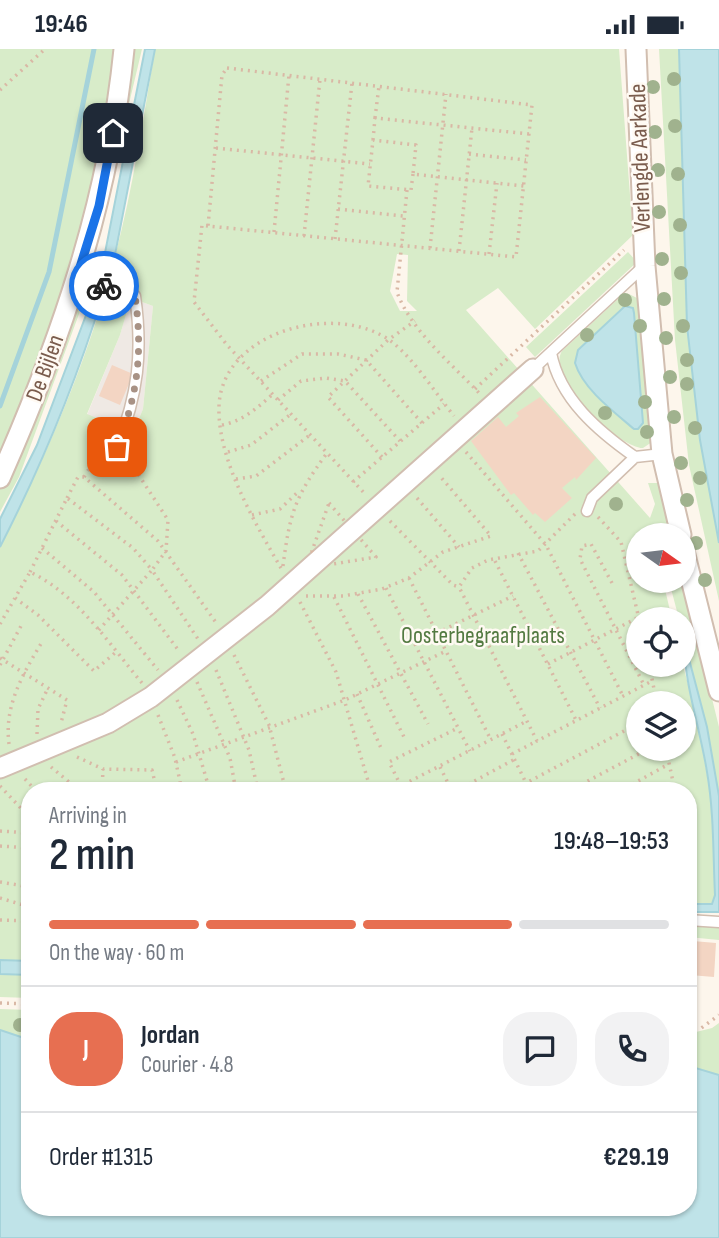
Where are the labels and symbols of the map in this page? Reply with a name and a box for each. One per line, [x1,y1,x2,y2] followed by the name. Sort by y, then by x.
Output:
[623,83,657,233] street label: Verlengde Aarkade
[83,103,143,163] pin
[69,251,139,321] courier
[20,331,70,405] street label: De Bijlen
[87,417,147,477] pin
[626,523,696,593] north arrow
[401,621,565,650] park label: Oosterbegraafplaats

